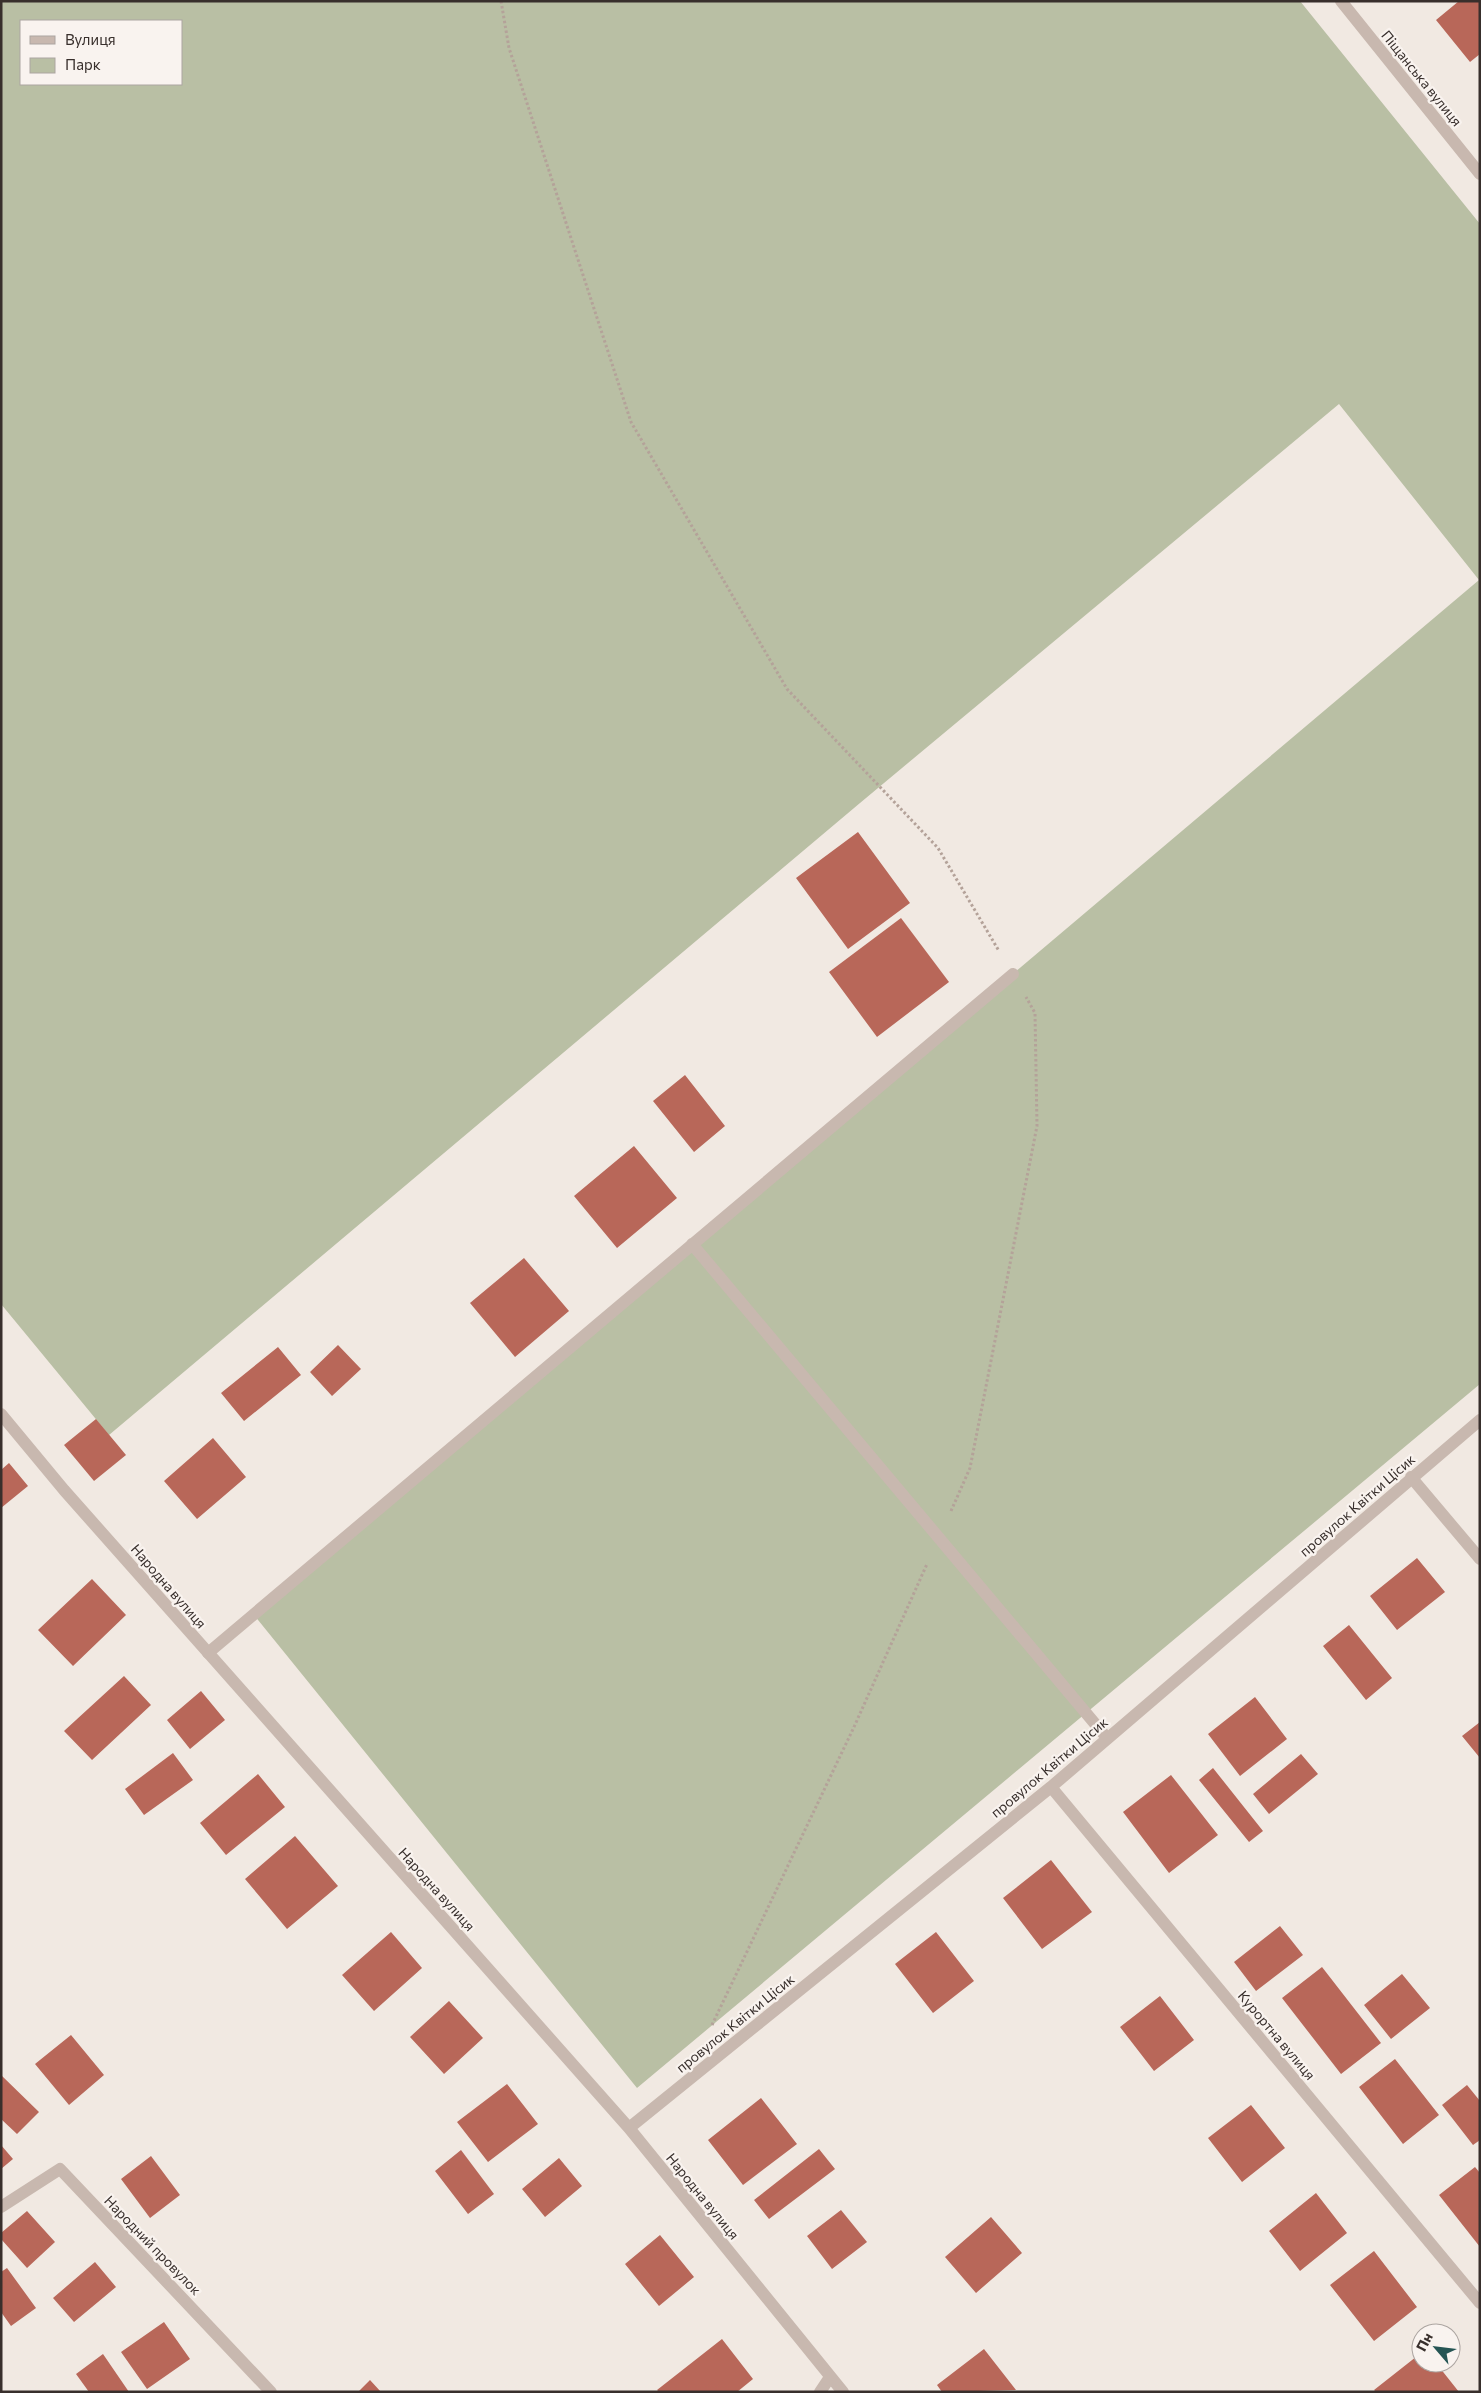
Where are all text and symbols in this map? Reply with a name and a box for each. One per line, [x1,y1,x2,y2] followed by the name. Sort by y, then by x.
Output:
[20,20,182,85] legend
[1378,27,1466,129] street label: Піщанська вулиця
[65,30,116,48] text: Вулиця
[65,55,101,73] text: Парк
[1296,1450,1419,1560] street label: провулок Квітки Цісик
[128,1540,210,1632] street label: Народна вулиця
[987,1713,1111,1821] street label: провулок Квітки Цісик
[395,1844,479,1934] street label: Народна вулиця
[672,1970,798,2076] street label: провулок Квітки Цісик
[1235,1987,1319,2083] street label: Курортна вулиця
[663,2149,743,2243] street label: Народна вулиця
[101,2192,205,2299] street label: Народний провулок
[1411,2323,1461,2373] north arrow
[1412,2329,1436,2354] text: Пн

